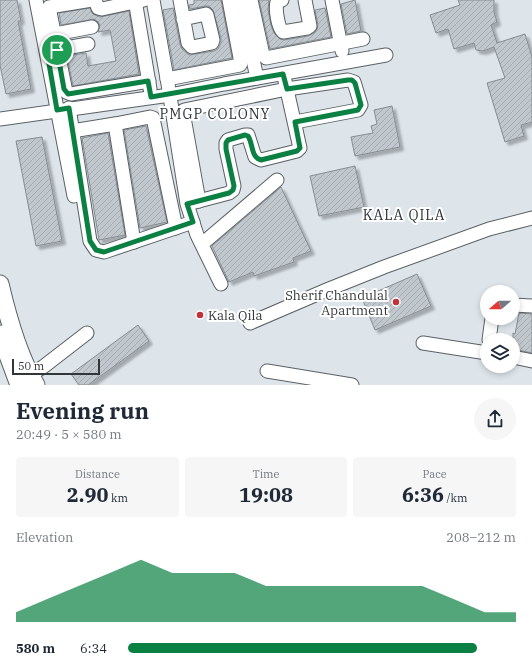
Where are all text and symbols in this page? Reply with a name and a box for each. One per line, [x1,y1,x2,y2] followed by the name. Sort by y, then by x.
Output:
[40,33,74,67] pin
[46,39,68,61] icon: arrive
[160,105,270,123] district label: PMGP COLONY
[363,206,445,224] district label: KALA QILA
[480,285,520,325] north arrow
[480,285,520,373] map controls
[285,287,388,319] place label: Sherif Chandulal Apartment
[391,297,401,307] marker: Sherif Chandulal Apartment
[208,307,263,324] place label: Kala Qila
[195,310,205,320] marker: Kala Qila
[480,333,520,373] button: layers
[12,357,100,376] scale bar
[18,359,44,373] text: 50 m
[16,396,149,425] text: Evening run
[474,398,516,440] button: share
[16,426,122,443] text: 20:49 · 5 × 580 m
[75,467,120,481] text: Distance
[252,467,280,481] text: Time
[423,467,447,481] text: Pace
[67,481,108,508] text: 2.90
[239,481,293,508] text: 19:08
[402,481,444,508] text: 6:36
[108,491,128,505] text: km
[444,491,467,505] text: /km
[16,529,73,546] text: Elevation
[446,529,516,546] text: 208–212 m
[16,640,55,657] text: 580 m
[80,640,107,657] text: 6:34

